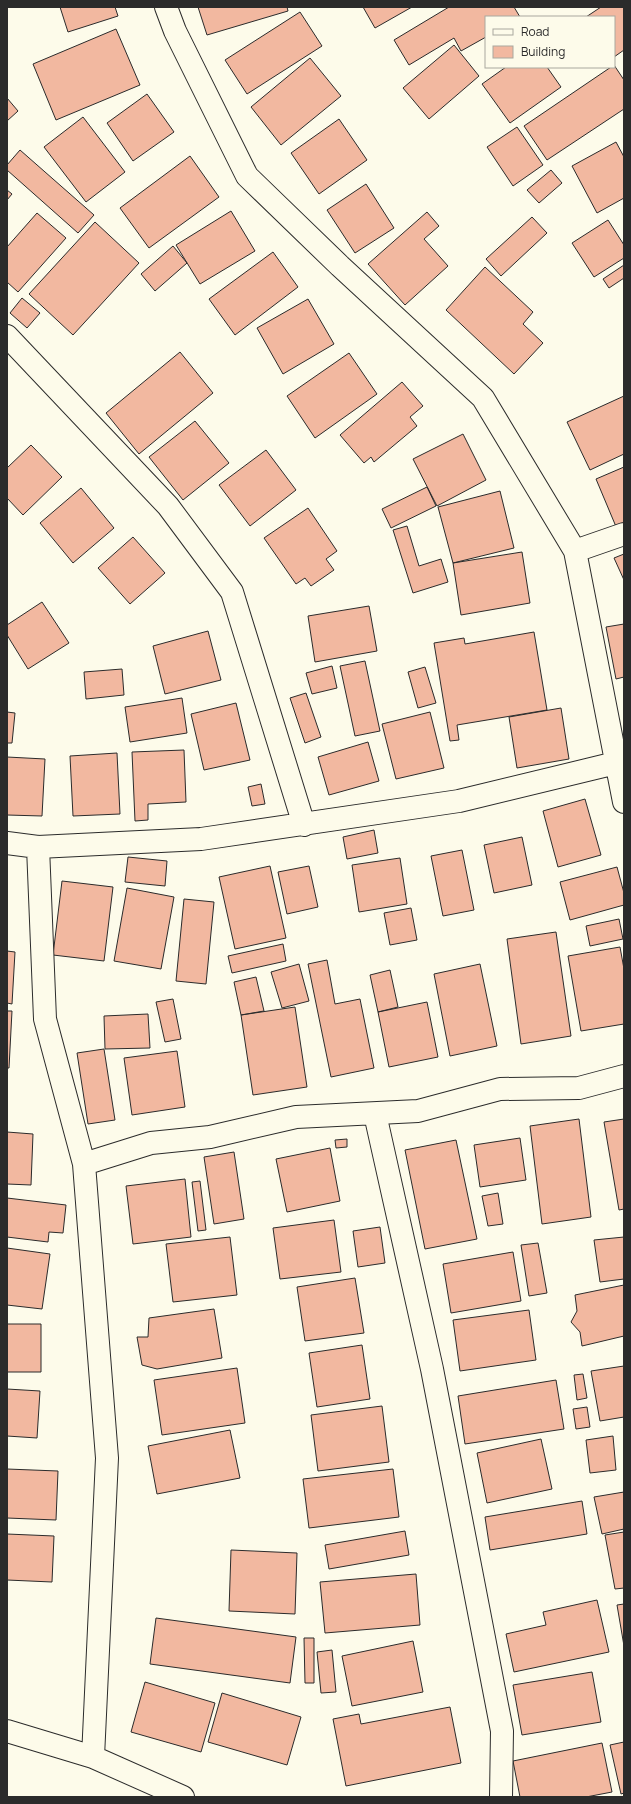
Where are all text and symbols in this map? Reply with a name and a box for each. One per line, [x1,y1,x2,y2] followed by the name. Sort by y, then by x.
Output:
[485,16,615,68] legend
[521,23,549,40] text: Road
[521,43,565,60] text: Building

